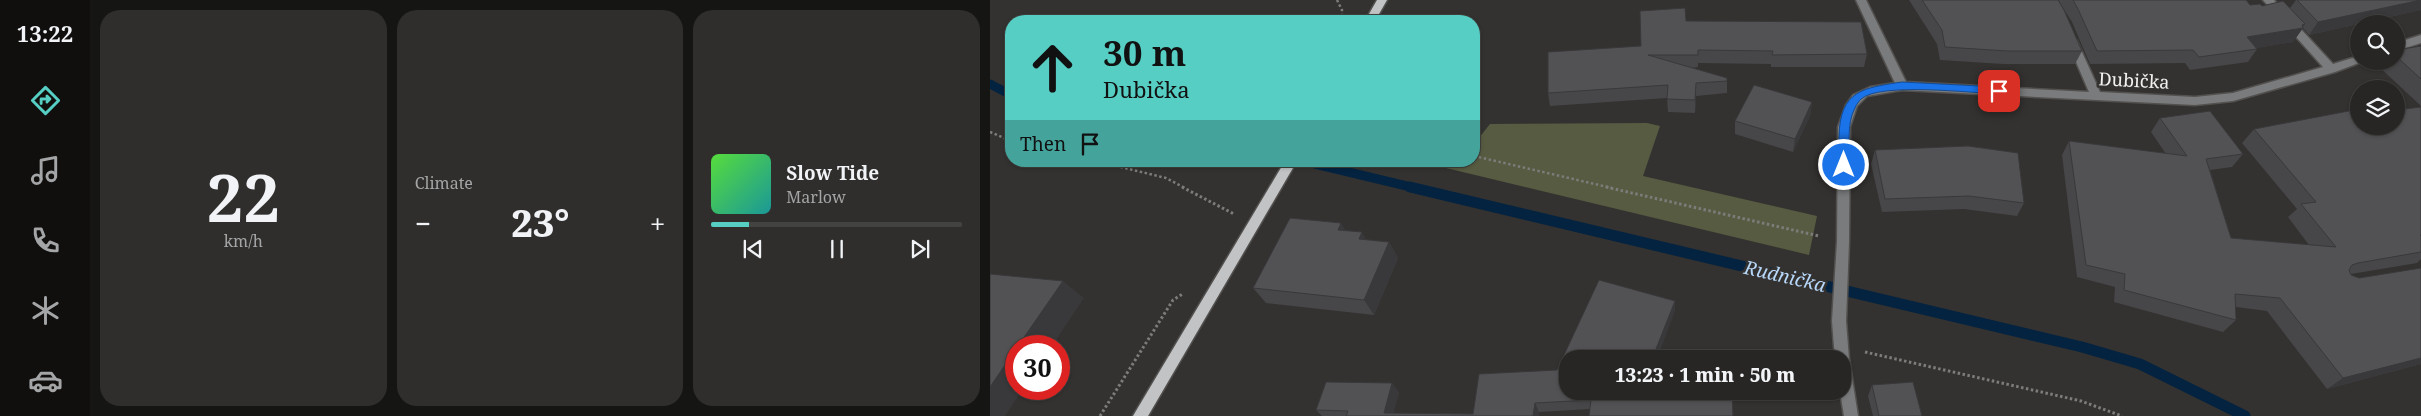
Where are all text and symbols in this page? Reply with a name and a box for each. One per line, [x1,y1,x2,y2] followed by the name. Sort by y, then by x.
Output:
[2350,15,2405,135] map controls
[2350,15,2405,70] button: search
[17,18,73,48] text: 13:22
[1103,29,1186,76] text: 30 m
[1020,35,1085,100] icon: ahead
[2098,66,2170,94] street label: Dubička
[1978,70,2020,112] pin
[1103,74,1190,104] text: Dubička
[1985,77,2013,105] icon: arrive
[2350,80,2405,135] button: layers
[28,83,63,118] icon: directions
[1076,130,1104,158] icon: arrive
[1020,131,1066,157] text: Then
[1817,138,1869,190] position arrow
[28,153,63,188] icon: music
[207,153,280,241] text: 22
[786,160,879,186] text: Slow Tide
[415,172,473,194] text: Climate
[786,186,846,208] text: Marlow
[511,196,569,248] text: 23°
[415,204,431,242] text: −
[650,204,665,242] text: +
[28,223,63,258] icon: phone
[224,230,263,252] text: km/h
[739,235,767,263] icon: previous
[823,235,851,263] icon: pause
[906,235,934,263] icon: next
[1741,254,1828,298] water label: Rudnička
[28,293,63,328] icon: climate
[1005,335,1070,400] speed limit sign: 30
[1615,362,1795,388] text: 13:23 · 1 min · 50 m
[28,363,63,398] icon: car

